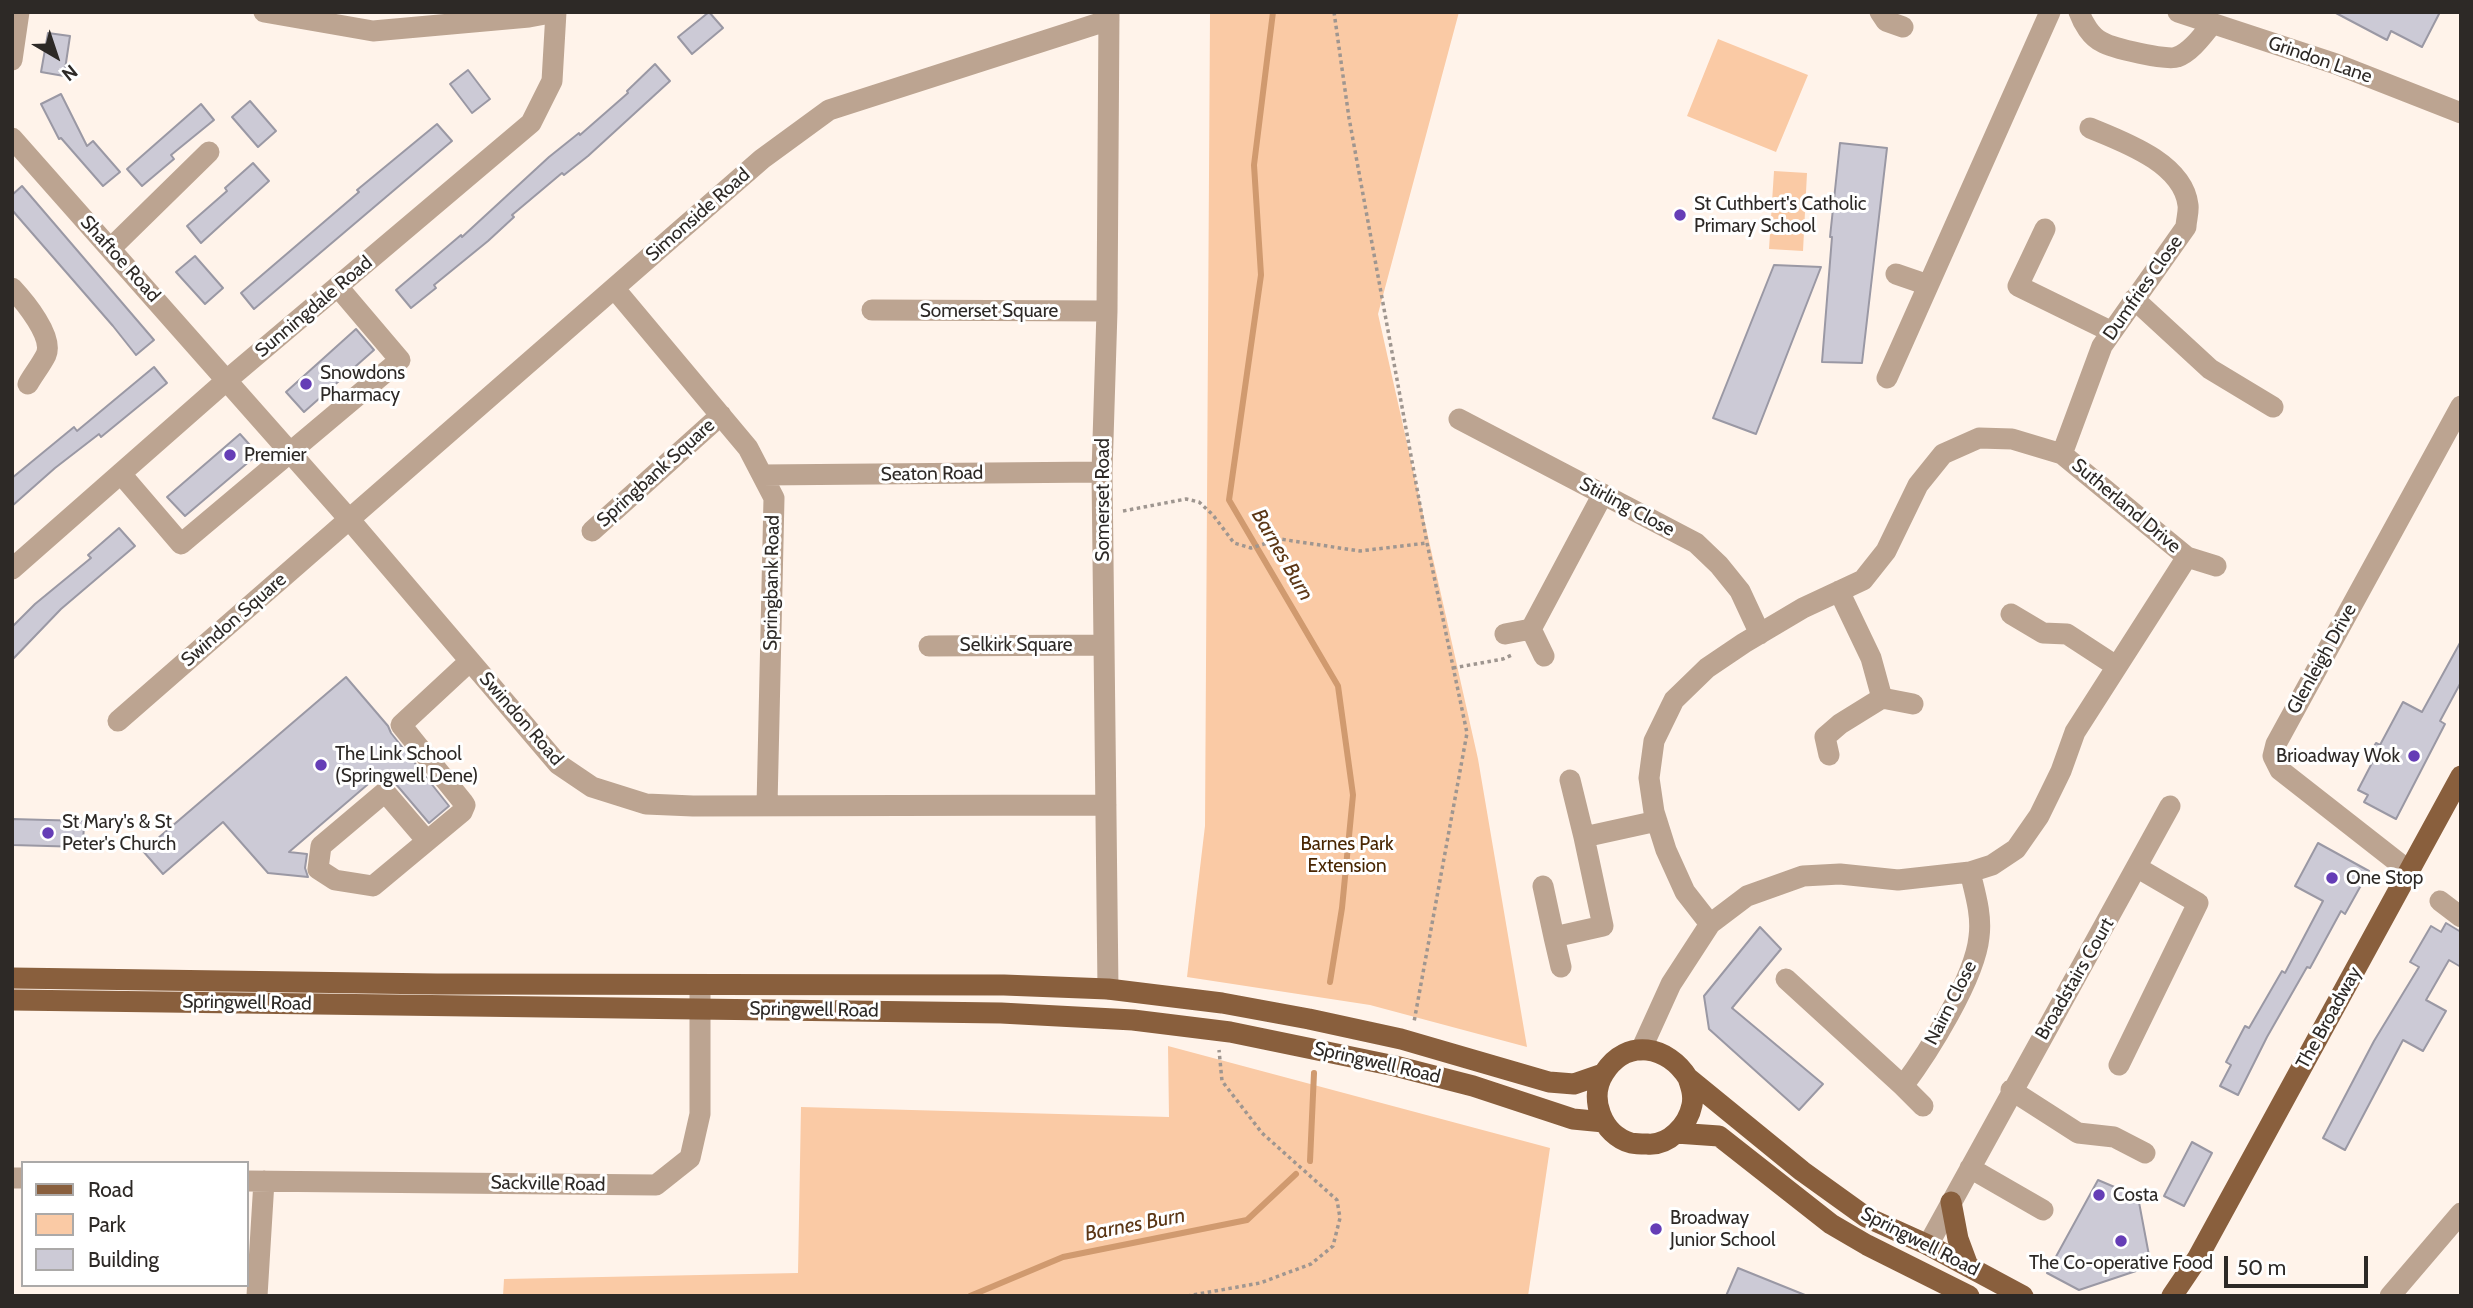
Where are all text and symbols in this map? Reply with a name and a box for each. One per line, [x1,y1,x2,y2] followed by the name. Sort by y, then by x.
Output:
[21,21,91,91] north arrow
[2265,32,2375,88] street label: Grindon Lane
[57,60,82,86] text: N
[641,164,755,266] street label: Simonside Road
[1694,193,1866,237] place label: St Cuthbert's Catholic Primary School
[1672,207,1688,223] marker: St Cuthbert's Catholic Primary School
[75,211,165,307] street label: Shaftoe Road
[2099,231,2187,345] street label: Dumfries Close
[251,251,377,363] street label: Sunningdale Road
[920,300,1058,322] street label: Somerset Square
[320,362,405,406] place label: Snowdons Pharmacy
[298,376,314,392] marker: Snowdons Pharmacy
[592,414,720,532] street label: Springbank Square
[1092,438,1114,562] street label: Somerset Road
[244,444,307,466] place label: Premier
[222,447,238,463] marker: Premier
[2067,454,2185,558] street label: Sutherland Drive
[880,462,984,486] street label: Seaton Road
[1576,472,1678,542] street label: Stirling Close
[1246,505,1318,605] water label: Barnes Burn
[759,515,785,651] street label: Springbank Road
[177,568,291,672] street label: Swindon Square
[2282,600,2362,718] street label: Glenleigh Drive
[960,634,1072,656] street label: Selkirk Square
[474,668,568,770] street label: Swindon Road
[335,743,478,787] place label: The Link School (Springwell Dene)
[2276,745,2400,767] place label: Brioadway Wok
[2406,748,2422,764] marker: Brioadway Wok
[313,757,329,773] marker: The Link School (Springwell Dene)
[62,811,176,855] place label: St Mary's & St Peter's Church
[40,825,56,841] marker: St Mary's & St Peter's Church
[1300,833,1394,877] park label: Barnes Park Extension
[2346,867,2423,889] place label: One Stop
[2324,870,2340,886] marker: One Stop
[2031,914,2119,1044] street label: Broadstairs Court
[1920,957,1982,1049] street label: Nairn Close
[2292,963,2366,1073] street label: The Broadway
[182,990,312,1016] street label: Springwell Road
[749,997,879,1023] street label: Springwell Road
[1311,1037,1443,1089] street label: Springwell Road
[21,1161,248,1287] legend
[490,1172,606,1196] street label: Sackville Road
[88,1177,134,1202] text: Road
[2113,1184,2158,1206] place label: Costa
[2091,1187,2107,1203] marker: Costa
[1857,1202,1983,1282] street label: Springwell Road
[1083,1203,1187,1247] water label: Barnes Burn
[1670,1207,1775,1251] place label: Broadway Junior School
[88,1212,126,1237] text: Park
[1648,1221,1664,1237] marker: Broadway Junior School
[2113,1233,2129,1249] marker: The Co-operative Food
[2228,1242,2372,1286] scale bar
[88,1247,159,1272] text: Building
[2029,1252,2213,1274] place label: The Co-operative Food
[2237,1255,2286,1280] text: 50 m

